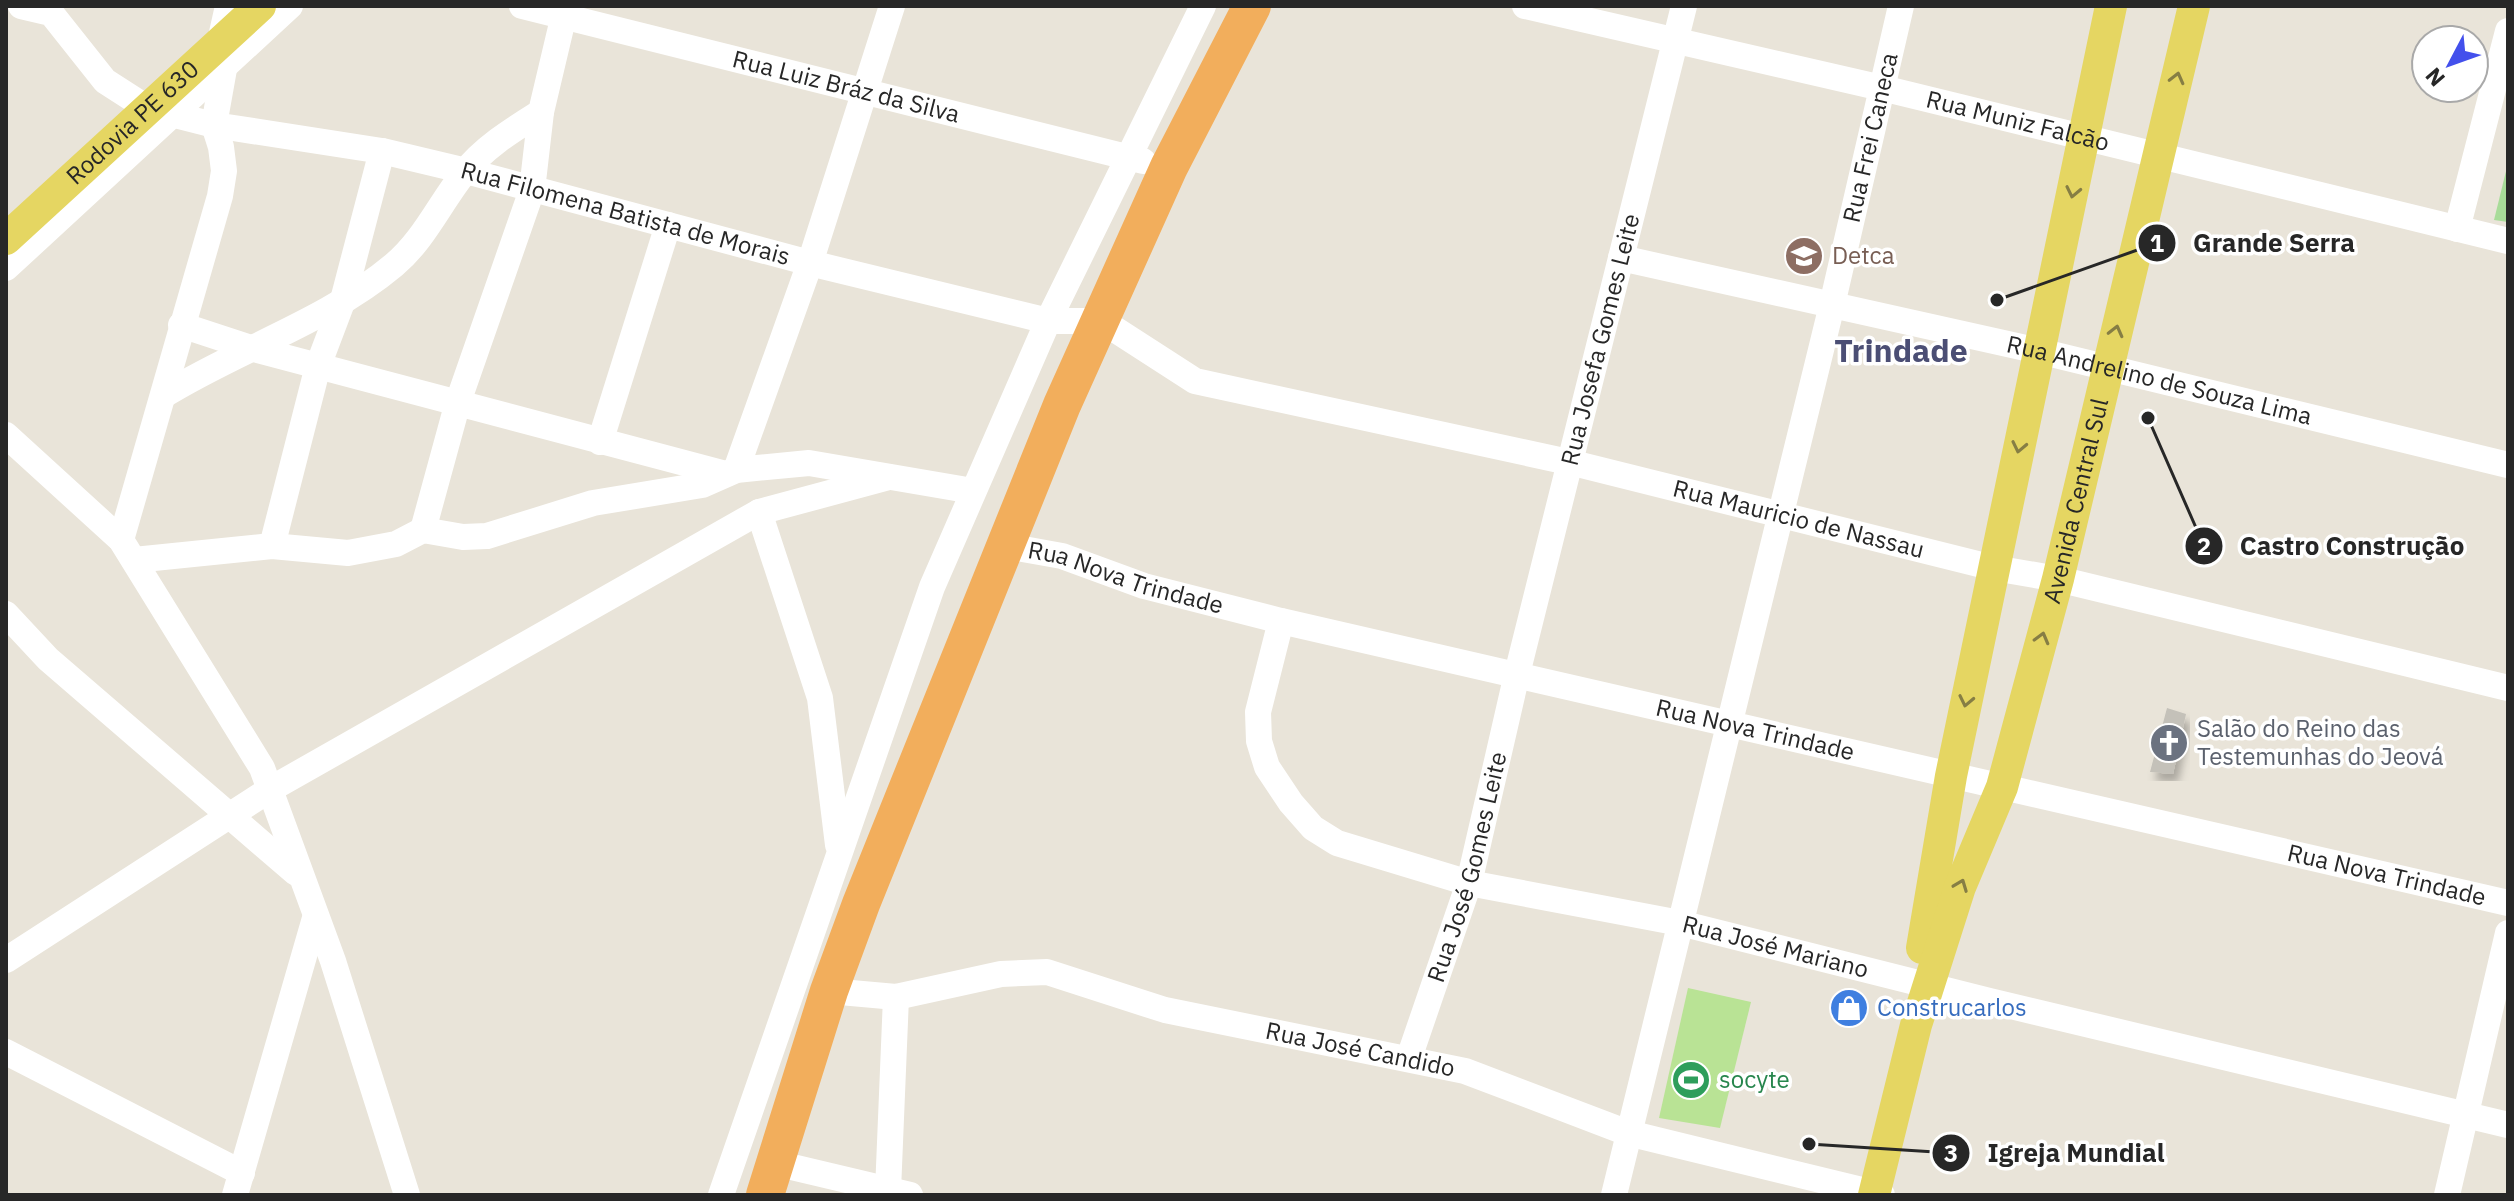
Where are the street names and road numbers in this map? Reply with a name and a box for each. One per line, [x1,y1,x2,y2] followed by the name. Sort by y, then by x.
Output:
[729,42,963,130] street label: Rua Luiz Bráz da Silva
[1835,49,1905,226] street label: Rua Frei Caneca
[59,53,205,191] street label: Rodovia PE 630
[1923,82,2113,158] street label: Rua Muniz Falcão
[457,153,794,272] street label: Rua Filomena Batista de Morais
[1553,210,1646,469] street label: Rua Josefa Gomes Leite
[2004,327,2316,432] street label: Rua Andrelino de Souza Lima
[2035,395,2115,607] street label: Avenida Central Sul
[1670,472,1928,565] street label: Rua Mauricio de Nassau
[1026,533,1227,621] street label: Rua Nova Trindade
[1653,691,1858,767] street label: Rua Nova Trindade
[1419,749,1514,986] street label: Rua José Gomes Leite
[2284,836,2489,912] street label: Rua Nova Trindade
[1679,907,1872,985] street label: Rua José Mariano
[1263,1014,1458,1084] street label: Rua José Candido

